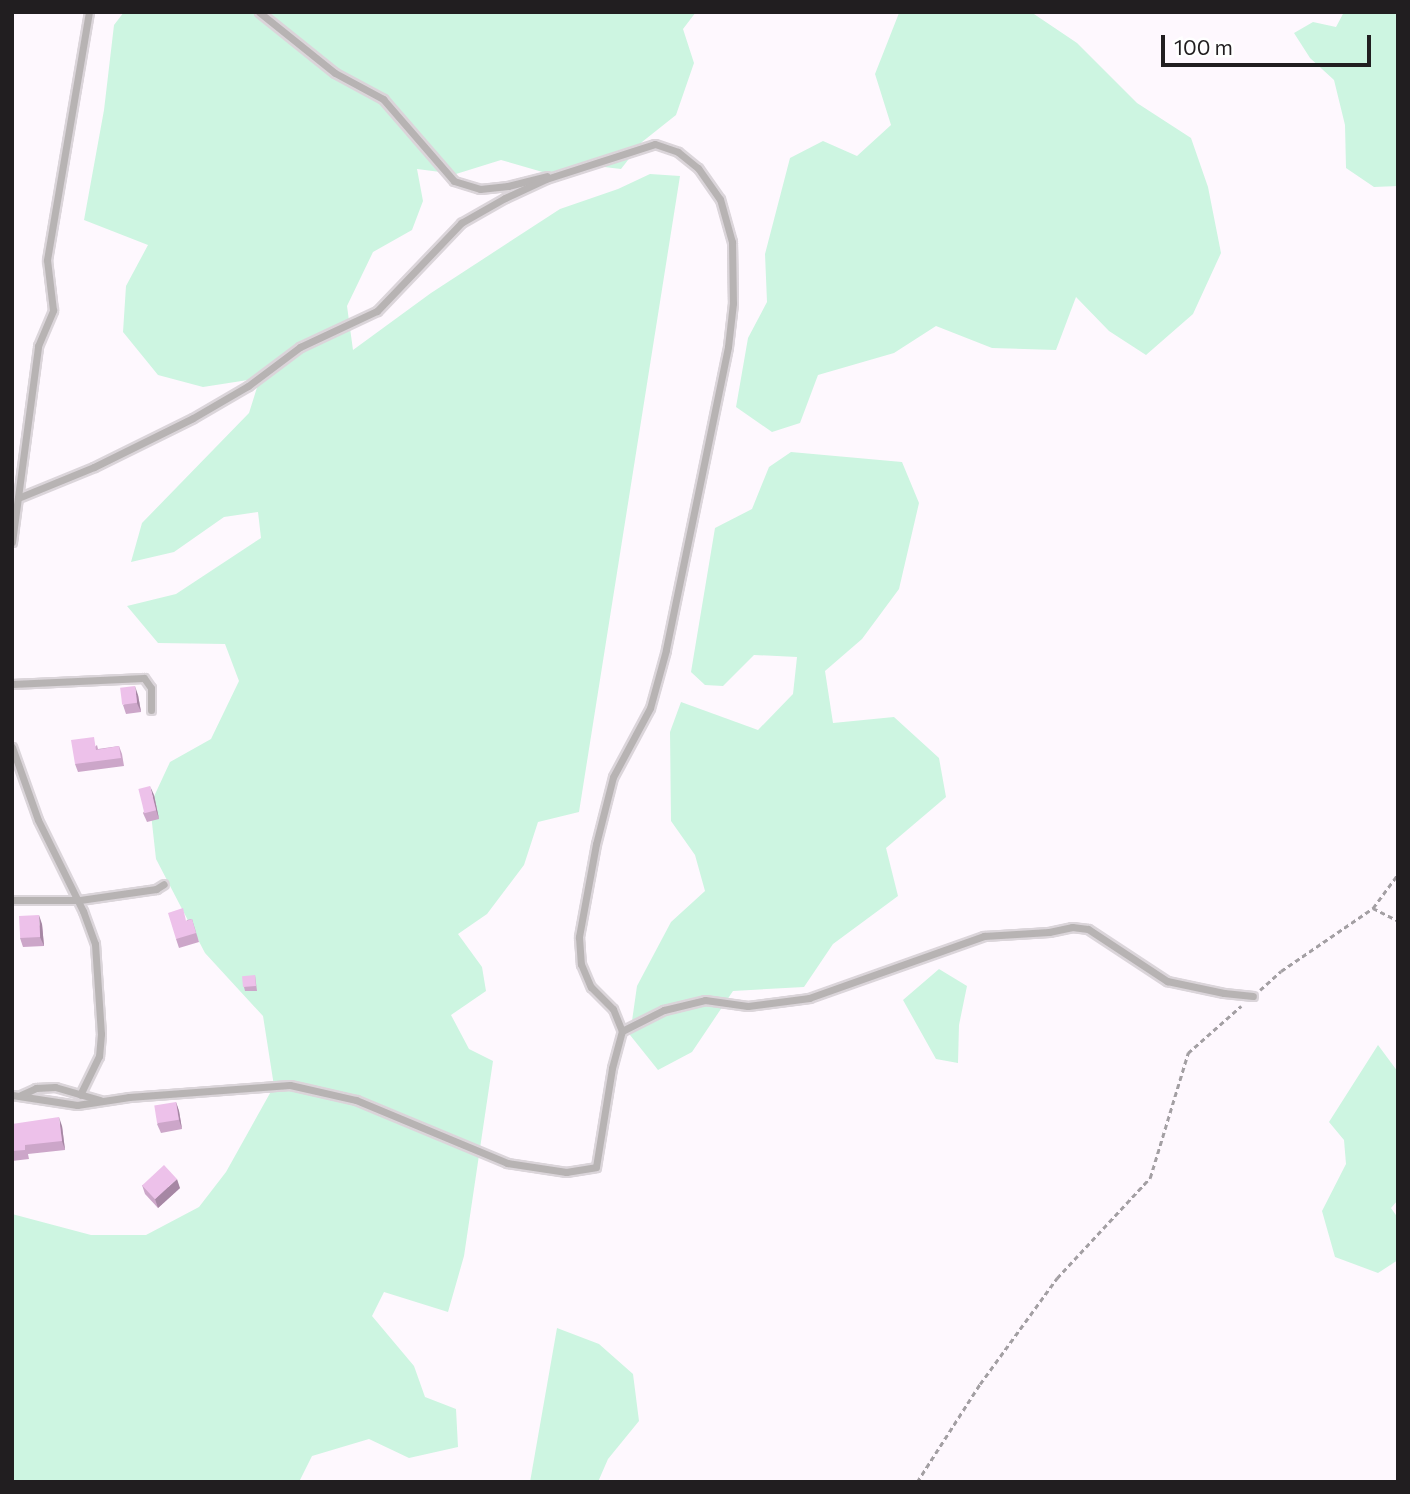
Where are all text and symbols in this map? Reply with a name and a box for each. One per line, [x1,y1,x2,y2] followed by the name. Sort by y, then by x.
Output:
[1165,21,1375,65] scale bar
[1174,34,1233,59] text: 100 m

